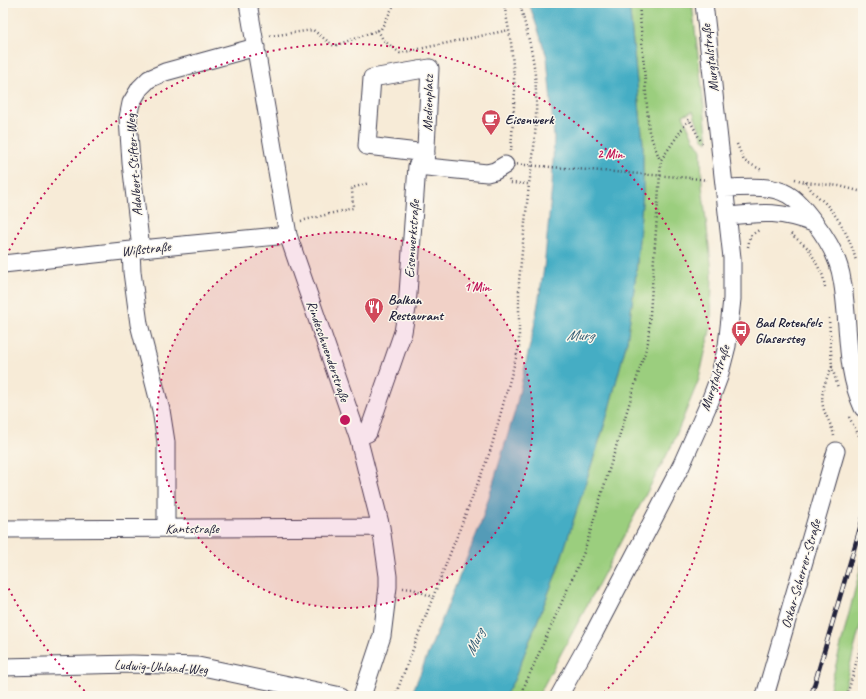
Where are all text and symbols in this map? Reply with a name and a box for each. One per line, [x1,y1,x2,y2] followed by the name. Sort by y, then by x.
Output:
[697,22,723,93] street label: Murgtalstraße
[419,73,437,131] street label: Medienplatz
[480,108,502,136] cafe icon: Eisenwerk
[505,111,555,128] place label: Eisenwerk
[122,112,146,217] street label: Adalbert-Stifter-Weg
[597,146,625,162] text: 2 Min.
[401,198,423,279] street label: Eisenwerkstraße
[121,238,173,260] street label: Wißstraße
[464,279,492,295] text: 1 Min.
[388,291,445,324] place label: Balkan Restaurant
[363,296,385,324] restaurant icon: Balkan Restaurant
[303,298,354,405] street label: Rindeschwenderstraße
[755,314,824,347] place label: Bad Rotenfels Glasersteg
[730,319,752,347] bus stop icon: Bad Rotenfels Glasersteg
[567,326,596,345] water label: Murg
[696,342,734,413] street label: Murgtalstraße
[338,413,352,427] centre of rings
[777,516,825,630] street label: Oskar-Scherrer-Straße
[165,520,220,537] street label: Kantstraße
[461,623,490,658] water label: Murg
[114,656,209,678] street label: Ludwig-Uhland-Weg

